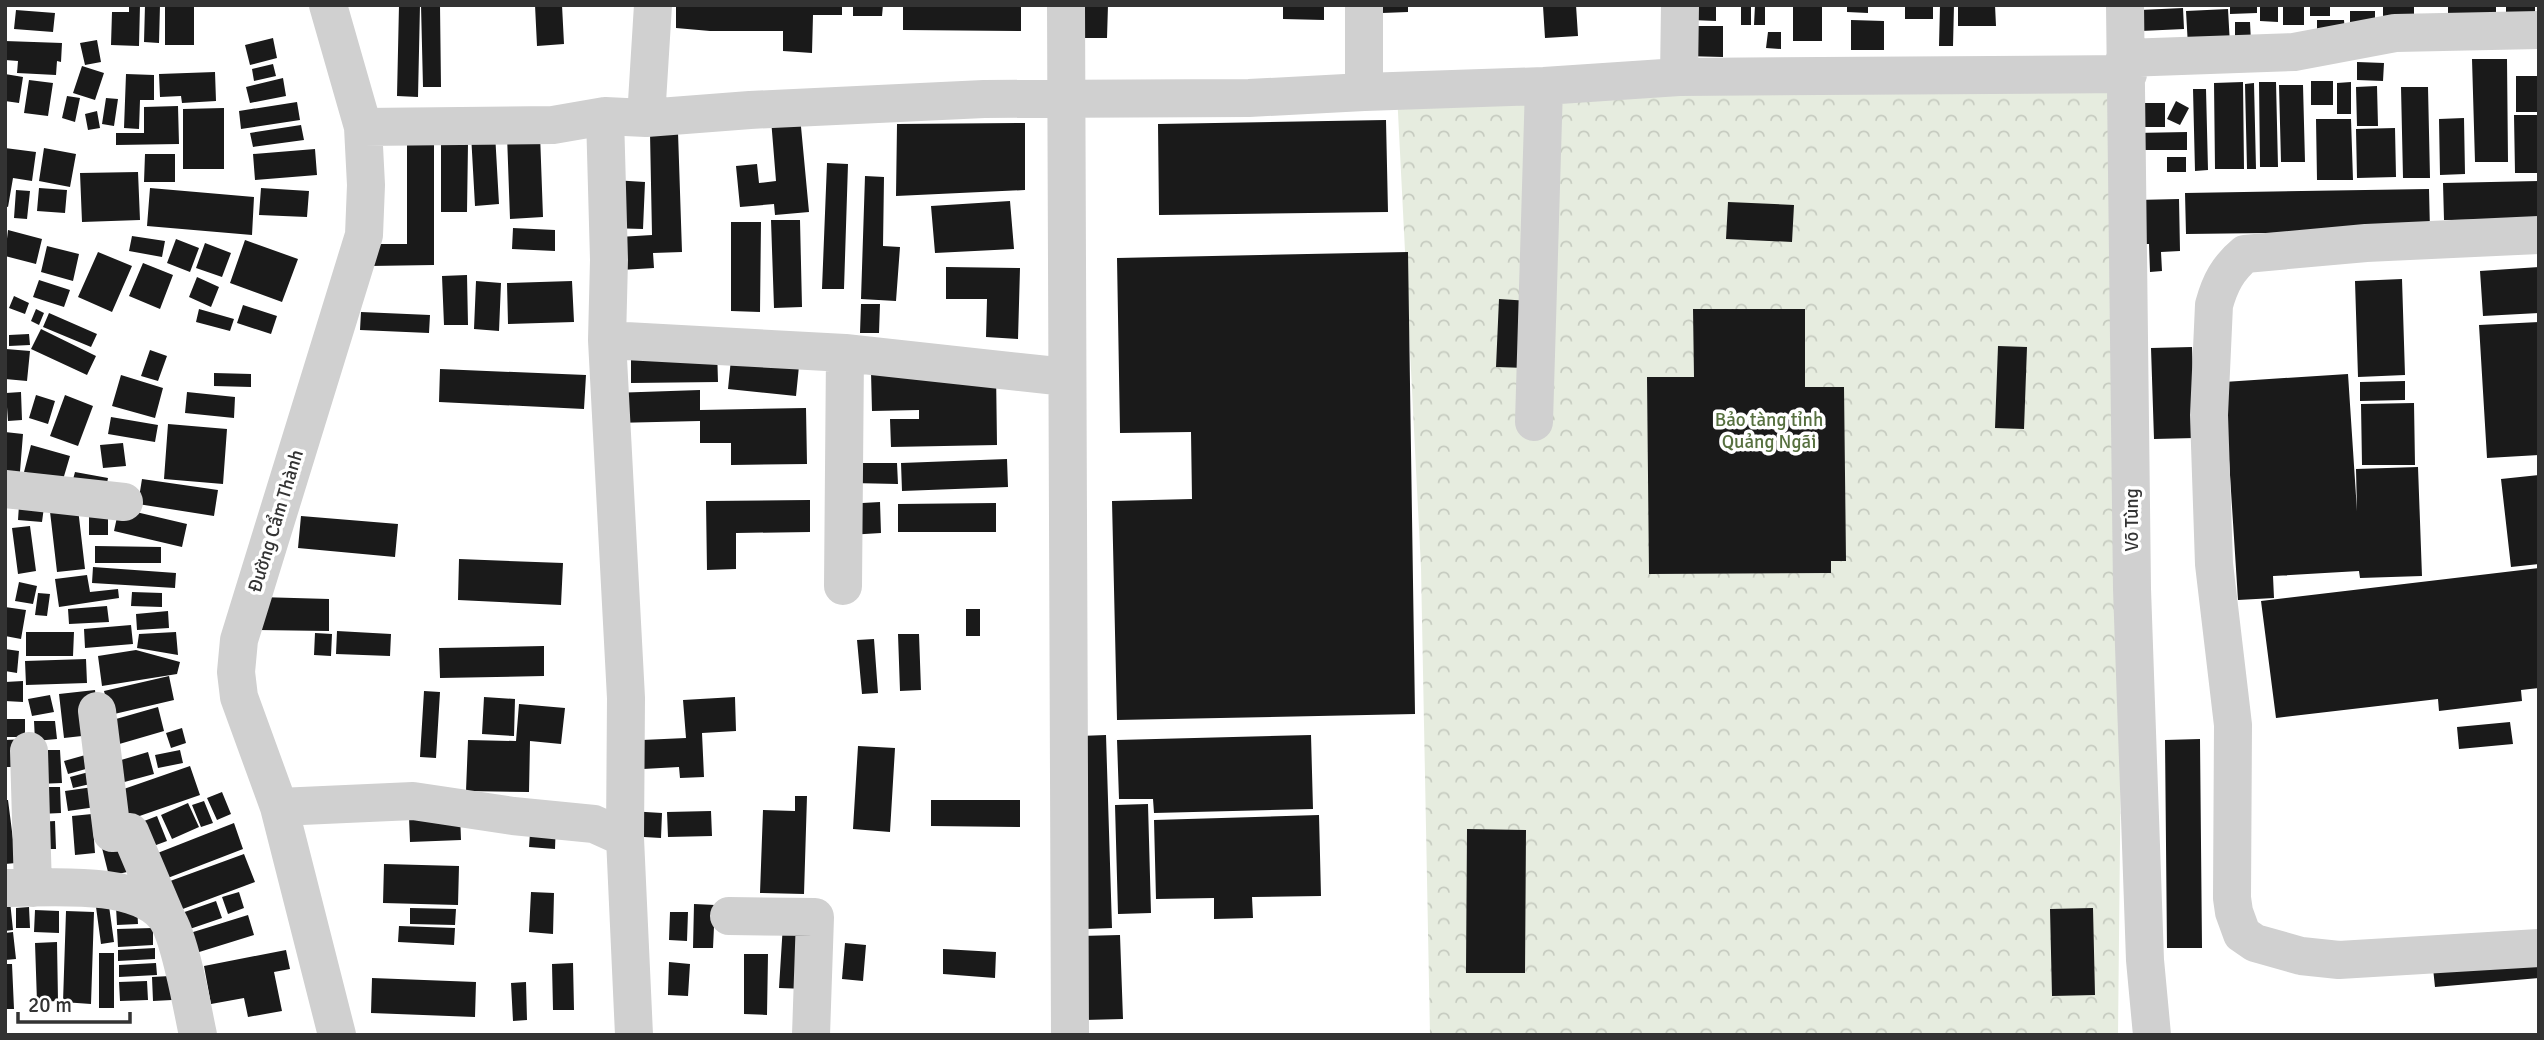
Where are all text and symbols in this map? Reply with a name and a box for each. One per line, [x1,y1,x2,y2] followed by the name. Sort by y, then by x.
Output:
[1715,408,1823,454] park label: Bảo tàng tỉnh Quảng Ngãi
[242,446,309,595] street label: Đường Cẩm Thành
[2120,488,2144,552] street label: Võ Tùng
[18,981,130,1025] scale bar
[28,992,72,1018] text: 20 m

